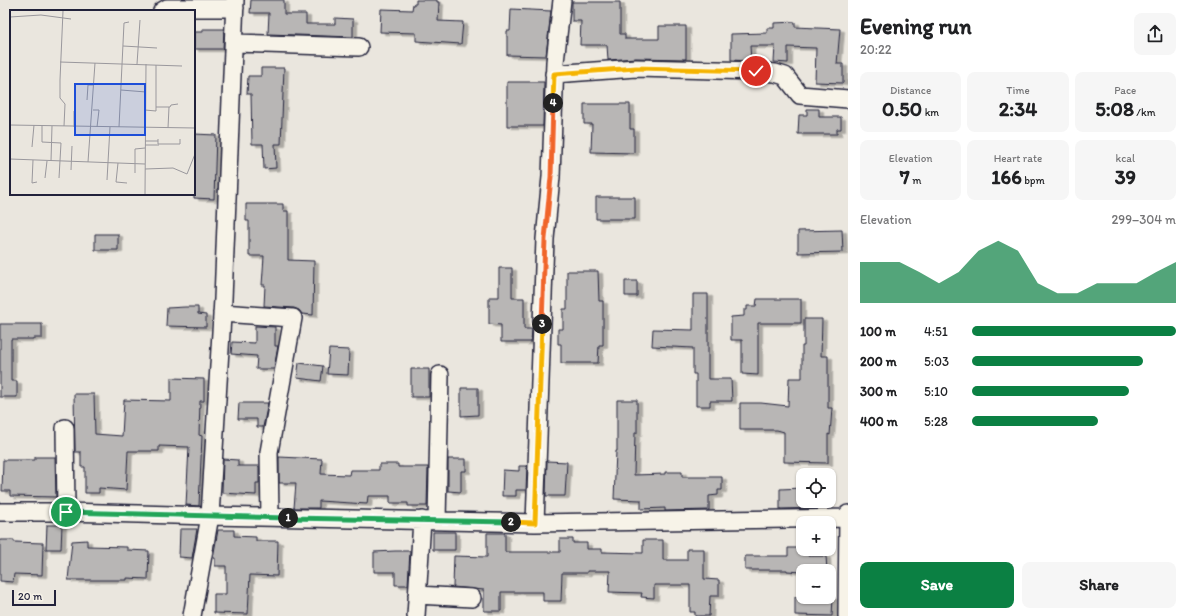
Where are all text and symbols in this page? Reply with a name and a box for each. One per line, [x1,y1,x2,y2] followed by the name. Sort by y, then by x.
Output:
[10,10,195,195] inset map
[860,13,972,40] text: Evening run
[1134,13,1176,55] button: share
[860,42,892,57] text: 20:22
[739,54,773,88] pin
[745,60,767,82] icon: check
[890,84,931,97] text: Distance
[1006,84,1030,97] text: Time
[1114,84,1136,97] text: Pace
[543,93,563,113] pin: 4
[550,96,556,109] text: 4
[882,97,922,121] text: 0.50
[999,97,1037,121] text: 2:34
[1095,97,1134,121] text: 5:08
[922,106,939,119] text: km
[1134,106,1156,119] text: /km
[889,152,933,165] text: Elevation
[994,152,1042,165] text: Heart rate
[1116,152,1135,165] text: kcal
[900,165,910,189] text: 7
[991,165,1022,189] text: 166
[1115,165,1136,189] text: 39
[910,174,921,187] text: m
[1022,174,1045,187] text: bpm
[860,212,912,227] text: Elevation
[1112,212,1176,227] text: 299–304 m
[532,314,552,334] pin: 3
[539,317,545,330] text: 3
[860,324,896,339] text: 100 m
[924,324,948,339] text: 4:51
[860,354,897,369] text: 200 m
[924,354,949,369] text: 5:03
[860,384,897,399] text: 300 m
[924,384,948,399] text: 5:10
[860,414,898,429] text: 400 m
[924,414,948,429] text: 5:28
[796,468,836,604] map controls
[796,468,836,508] button: locate
[49,495,83,529] pin
[55,501,77,523] icon: arrive
[278,508,298,528] pin: 1
[285,511,291,524] text: 1
[501,512,521,532] pin: 2
[508,515,514,528] text: 2
[796,516,836,556] button: +
[860,562,1014,608] button: Save
[1022,562,1176,608] button: Share
[796,564,836,604] button: −
[12,588,56,607] scale bar
[18,590,42,603] text: 20 m

